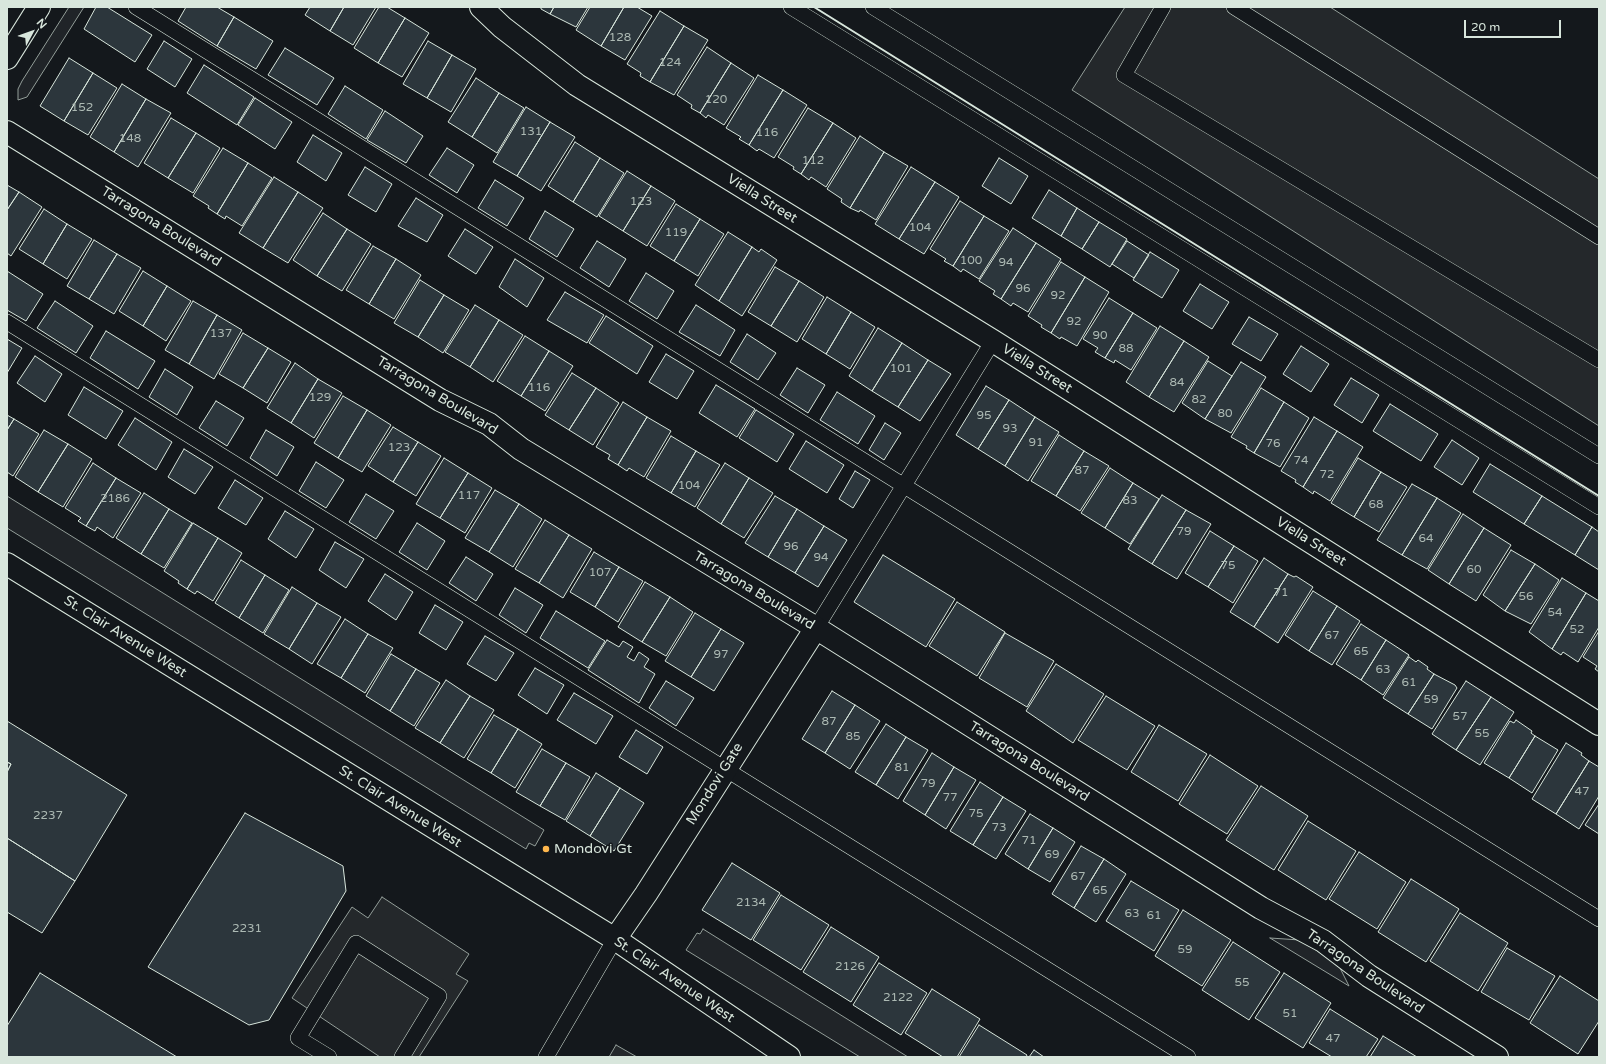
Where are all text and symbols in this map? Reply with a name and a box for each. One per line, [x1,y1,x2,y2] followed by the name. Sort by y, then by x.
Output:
[12,12,52,52] north arrow
[1466,12,1563,38] scale bar
[34,16,49,31] text: N
[1471,20,1500,34] text: 20 m
[609,31,631,45] house number: 128
[659,56,681,70] house number: 124
[705,93,727,107] house number: 120
[71,101,93,115] house number: 152
[520,125,542,139] house number: 131
[756,126,778,140] house number: 116
[119,132,141,146] house number: 148
[802,154,824,168] house number: 112
[724,171,800,227] street label: Viella Street
[98,183,224,271] street label: Tarragona Boulevard
[630,195,652,209] house number: 123
[909,221,931,235] house number: 104
[665,226,687,240] house number: 119
[960,254,982,268] house number: 100
[998,256,1014,270] house number: 94
[1015,282,1031,296] house number: 96
[1050,289,1066,303] house number: 92
[1066,315,1082,329] house number: 92
[210,327,232,341] house number: 137
[1092,329,1108,343] house number: 90
[999,341,1075,397] street label: Viella Street
[1118,342,1134,356] house number: 88
[373,353,501,439] street label: Tarragona Boulevard
[890,362,912,376] house number: 101
[1169,376,1185,390] house number: 84
[528,381,550,395] house number: 116
[309,391,331,405] house number: 129
[1191,393,1207,407] house number: 82
[1217,407,1233,421] house number: 80
[976,409,992,423] house number: 95
[1002,422,1018,436] house number: 93
[1028,436,1044,450] house number: 91
[1265,437,1281,451] house number: 76
[388,441,410,455] house number: 123
[1293,454,1309,468] house number: 74
[1074,464,1090,478] house number: 87
[1319,468,1335,482] house number: 72
[678,479,700,493] house number: 104
[458,489,480,503] house number: 117
[100,492,130,506] house number: 2186
[1122,494,1138,508] house number: 83
[1368,498,1384,512] house number: 68
[1273,514,1349,570] street label: Viella Street
[1176,525,1192,539] house number: 79
[1418,532,1434,546] house number: 64
[783,540,799,554] house number: 96
[690,548,818,634] street label: Tarragona Boulevard
[813,551,829,565] house number: 94
[1220,559,1236,573] house number: 75
[1466,563,1482,577] house number: 60
[589,566,611,580] house number: 107
[1273,586,1289,600] house number: 71
[1518,590,1534,604] house number: 56
[60,592,190,682] street label: St. Clair Avenue West
[1547,606,1563,620] house number: 54
[1569,623,1585,637] house number: 52
[1324,629,1340,643] house number: 67
[1353,645,1369,659] house number: 65
[713,648,729,662] house number: 97
[1375,663,1391,677] house number: 63
[1401,676,1417,690] house number: 61
[1423,693,1439,707] house number: 59
[1452,710,1468,724] house number: 57
[821,715,837,729] house number: 87
[966,718,1092,806] street label: Tarragona Boulevard
[1474,727,1490,741] house number: 55
[845,730,861,744] house number: 85
[683,740,747,828] street label: Mondovi Gate
[894,761,910,775] house number: 81
[335,762,465,852] street label: St. Clair Avenue West
[920,777,936,791] house number: 79
[1574,785,1590,799] house number: 47
[942,791,958,805] house number: 77
[968,807,984,821] house number: 75
[33,809,63,823] house number: 2237
[991,821,1007,835] house number: 73
[1021,834,1037,848] house number: 71
[554,841,632,857] place label: Mondovi Gt
[541,844,551,854] marker: Mondovi Gt
[1044,848,1060,862] house number: 69
[1070,870,1086,884] house number: 67
[1092,884,1108,898] house number: 65
[736,896,766,910] house number: 2134
[1124,907,1140,921] house number: 63
[1146,909,1162,923] house number: 61
[232,922,262,936] house number: 2231
[1303,926,1427,1018] street label: Tarragona Boulevard
[611,933,737,1027] street label: St. Clair Avenue West
[1177,943,1193,957] house number: 59
[835,960,865,974] house number: 2126
[1234,976,1250,990] house number: 55
[883,991,913,1005] house number: 2122
[1282,1007,1298,1021] house number: 51
[1325,1032,1341,1046] house number: 47

